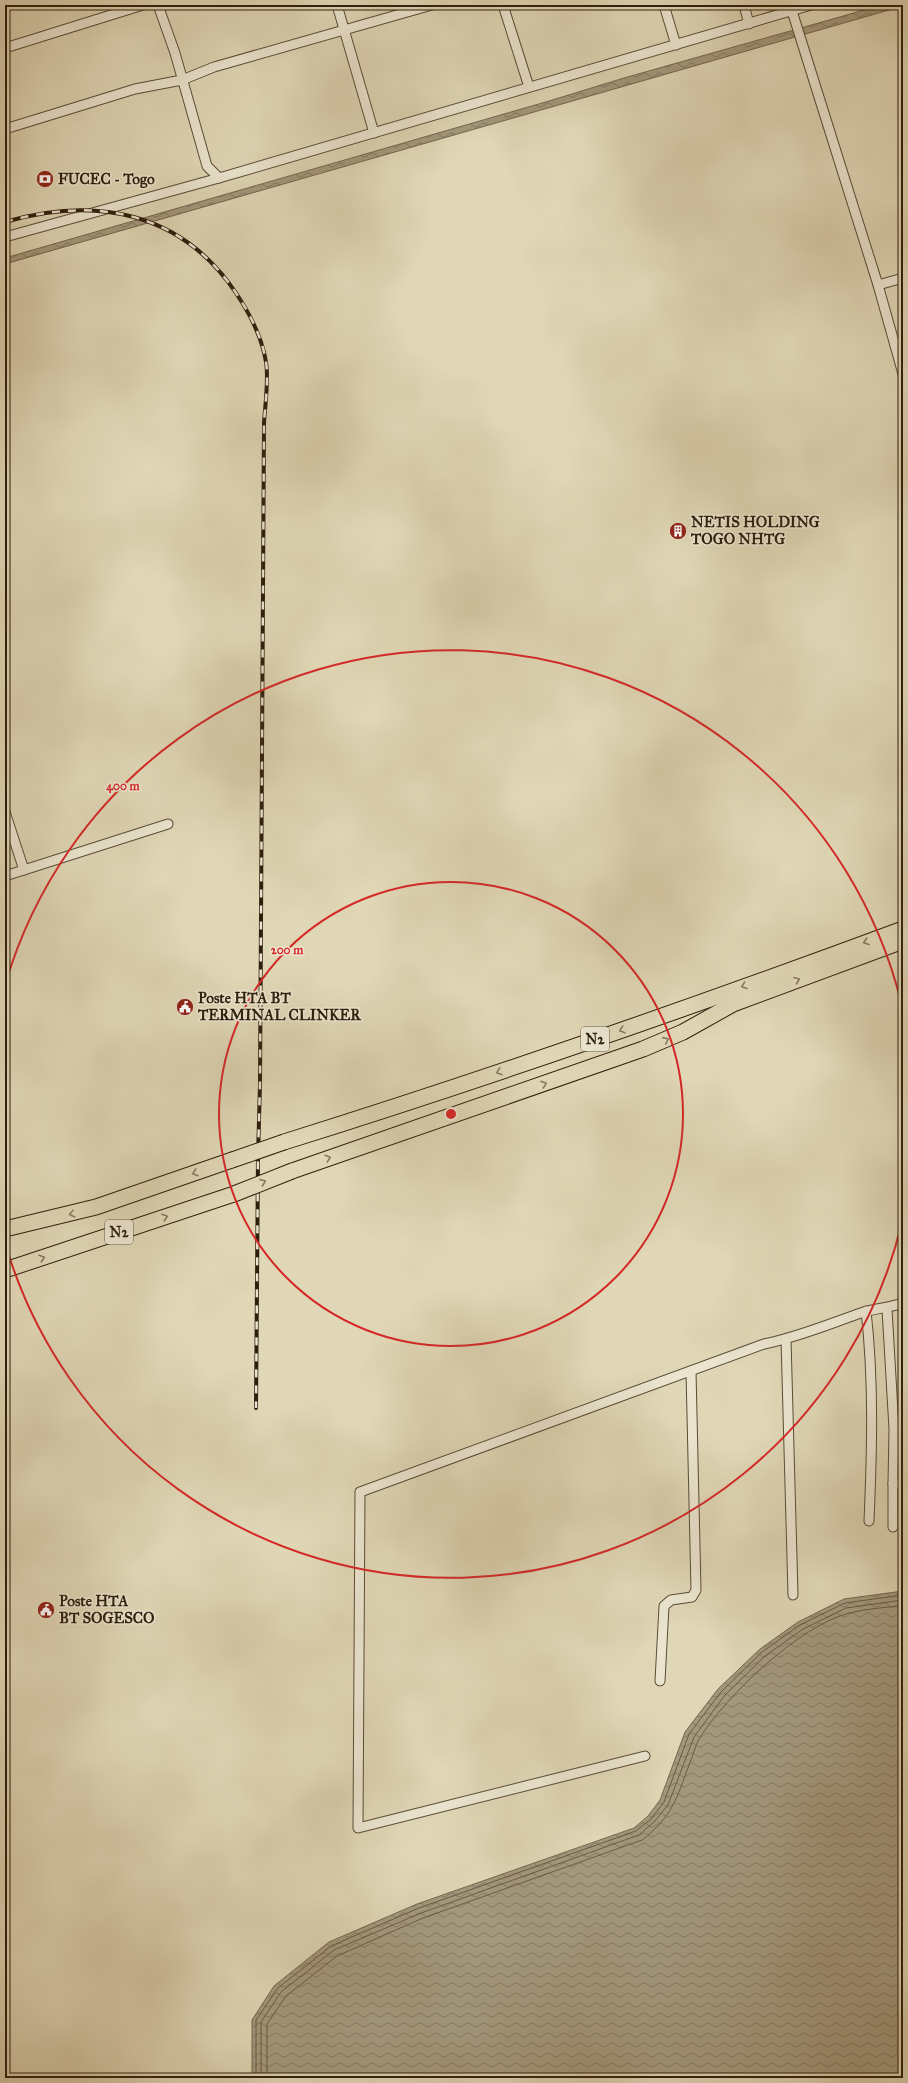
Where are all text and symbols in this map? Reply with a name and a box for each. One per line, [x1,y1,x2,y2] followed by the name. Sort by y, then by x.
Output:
[35,169,55,189] bank icon: FUCEC - Togo
[58,170,155,189] place label: FUCEC - Togo
[690,513,820,548] place label: NETIS HOLDING TOGO NHTG
[668,521,688,541] building icon: NETIS HOLDING TOGO NHTG
[106,779,141,794] text: 400 m
[863,938,870,946] one-way arrow
[271,943,304,957] text: 200 m
[793,977,800,985] one-way arrow
[741,982,748,990] one-way arrow
[197,989,362,1024] place label: Poste HTA BT TERMINAL CLINKER
[175,997,195,1017] public building icon: Poste HTA BT TERMINAL CLINKER
[618,1025,625,1034] one-way arrow
[581,1027,609,1051] road number: N2
[662,1037,670,1045] one-way arrow
[495,1067,502,1076] one-way arrow
[540,1081,547,1089] one-way arrow
[444,1107,458,1121] centre of rings
[325,1155,332,1163] one-way arrow
[192,1168,199,1177] one-way arrow
[259,1179,266,1187] one-way arrow
[68,1209,75,1217] one-way arrow
[162,1213,169,1221] one-way arrow
[105,1220,133,1244] road number: N2
[38,1254,45,1263] one-way arrow
[59,1592,155,1627] place label: Poste HTA BT SOGESCO
[36,1600,56,1620] public building icon: Poste HTA BT SOGESCO

